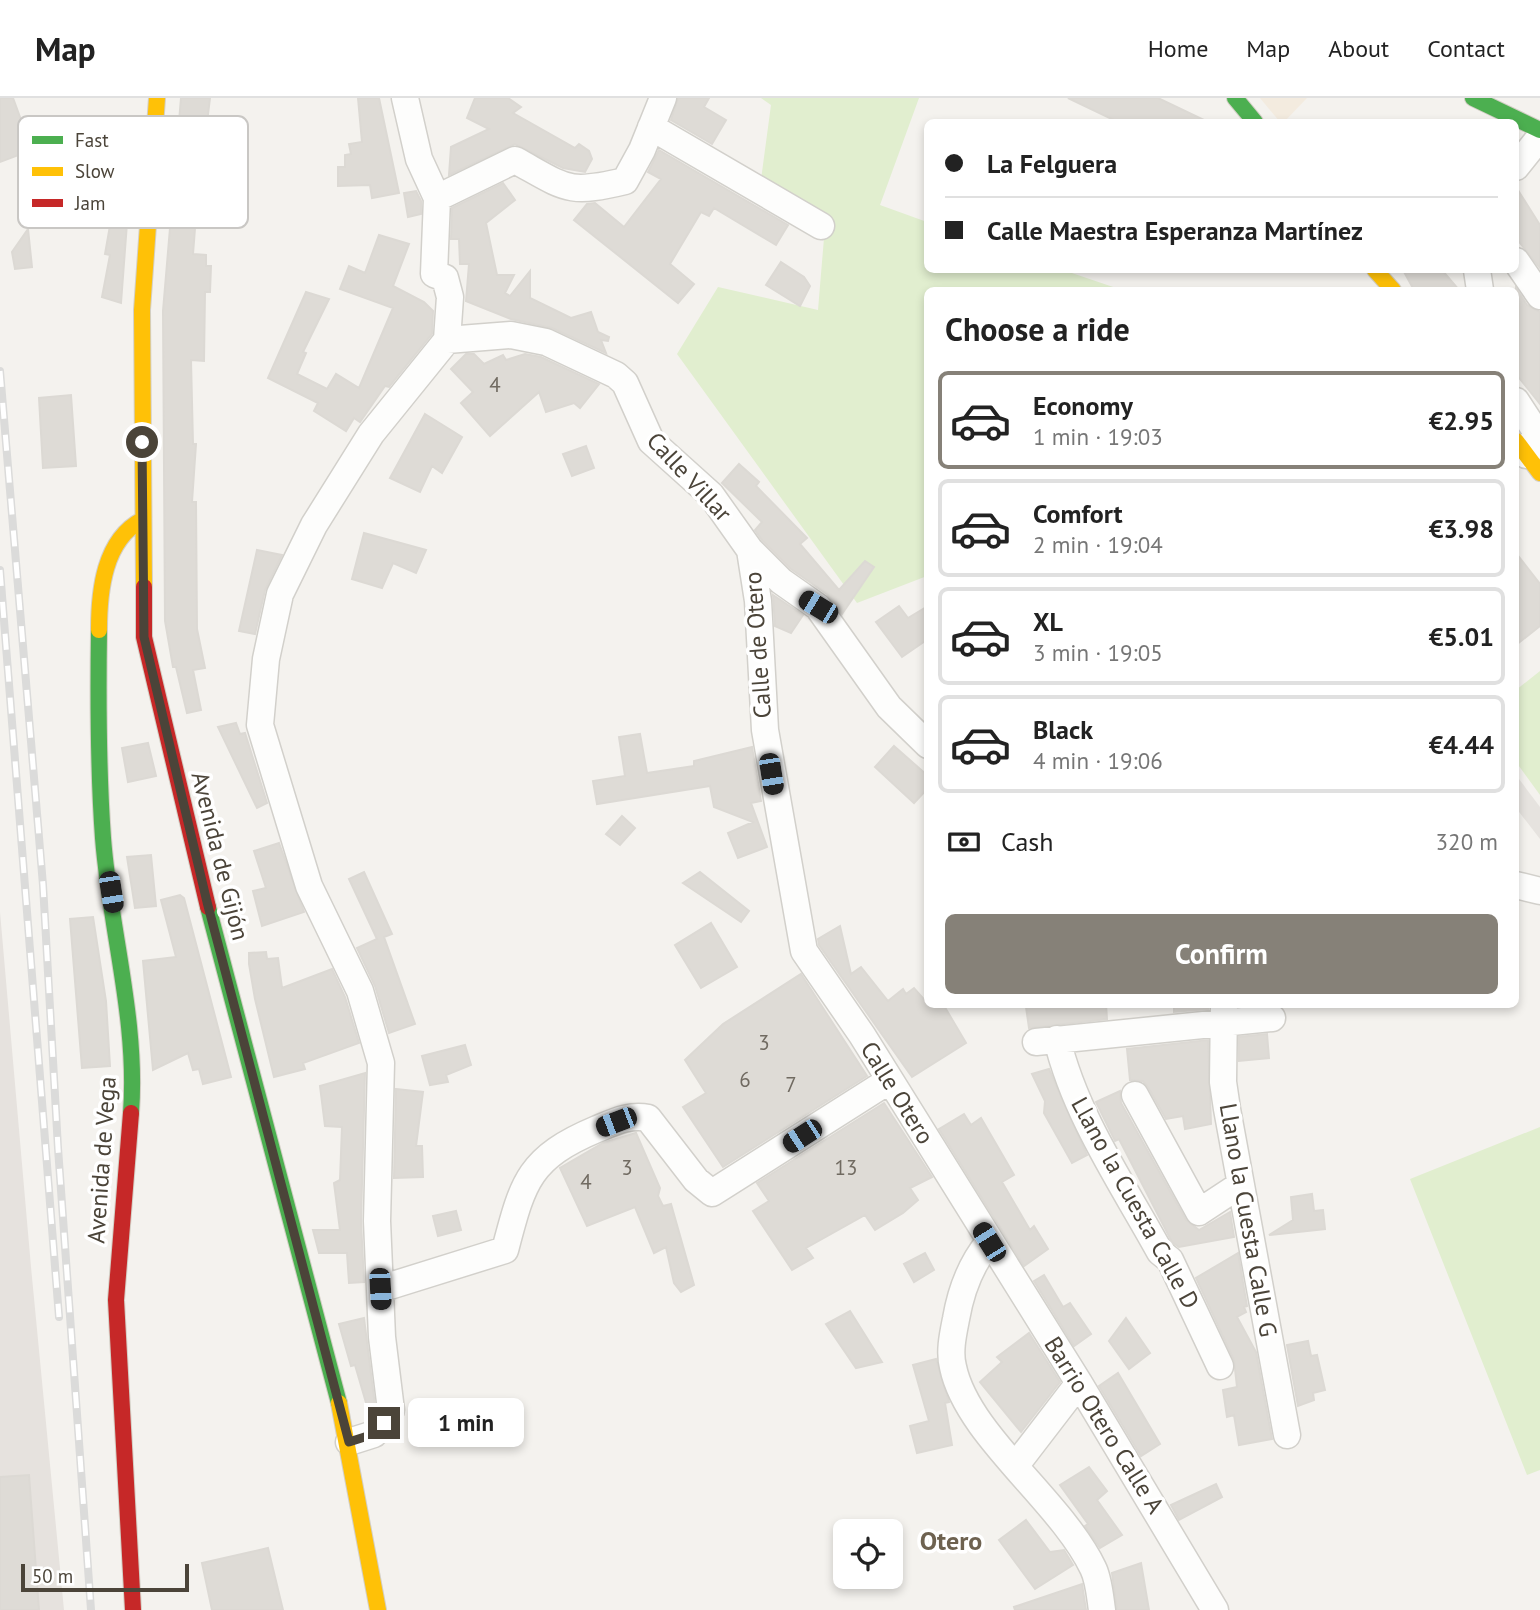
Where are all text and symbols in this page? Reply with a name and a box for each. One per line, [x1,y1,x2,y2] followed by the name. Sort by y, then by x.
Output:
[35,27,96,70] text: Map
[1148,33,1208,64] text: Home
[1246,33,1290,64] text: Map
[1328,33,1389,64] text: About
[1427,33,1505,64] text: Contact
[18,116,248,228] legend
[75,128,109,152] text: Fast
[987,147,1117,180] text: La Felguera
[75,159,115,183] text: Slow
[74,191,105,215] text: Jam
[987,214,1363,247] text: Calle Maestra Esperanza Martínez
[945,308,1130,350] text: Choose a ride
[489,371,501,398] house number: 4
[949,389,1012,452] icon: car
[1033,389,1133,422] text: Economy
[1429,404,1494,437] text: €2.95
[1033,422,1163,451] text: 1 min · 19:03
[640,425,739,528] street label: Calle Villar
[126,426,158,458] route start
[949,497,1012,560] icon: car
[1033,497,1123,530] text: Comfort
[1429,512,1494,545] text: €3.98
[1033,530,1163,559] text: 2 min · 19:04
[737,571,778,719] street label: Calle de Otero
[795,587,842,627] car
[949,605,1012,668] icon: car
[1033,605,1063,638] text: XL
[1429,620,1494,653] text: €5.01
[1033,638,1163,667] text: 3 min · 19:05
[949,713,1012,776] icon: car
[1033,713,1093,746] text: Black
[1429,728,1494,761] text: €4.44
[1033,746,1163,775] text: 4 min · 19:06
[758,752,785,796] car
[185,768,256,943] street label: Avenida de Gijón
[945,823,983,861] icon: cash
[1001,825,1053,858] text: Cash
[1436,827,1498,856] text: 320 m
[98,870,125,914] car
[945,914,1498,994] button: Confirm
[758,1029,770,1056] house number: 3
[854,1036,941,1150] street label: Calle Otero
[739,1066,751,1093] house number: 6
[785,1071,797,1098] house number: 7
[80,1075,123,1244] street label: Avenida de Vega
[1064,1091,1207,1314] street label: Llano la Cuesta Calle D
[1213,1101,1284,1339] street label: Llano la Cuesta Calle G
[593,1105,640,1139] car
[779,1116,826,1156] car
[621,1154,633,1181] house number: 3
[835,1154,857,1181] house number: 13
[580,1168,592,1195] house number: 4
[969,1219,1010,1265] car
[369,1267,392,1311] car
[1038,1330,1171,1519] street label: Barrio Otero Calle A
[408,1398,524,1448] callout: 1 min
[368,1407,400,1439] route end
[438,1408,494,1437] text: 1 min
[833,1519,903,1589] map controls
[833,1519,903,1589] button: locate
[920,1524,982,1557] district label: Otero
[21,1561,189,1593] scale bar
[32,1564,73,1588] text: 50 m

